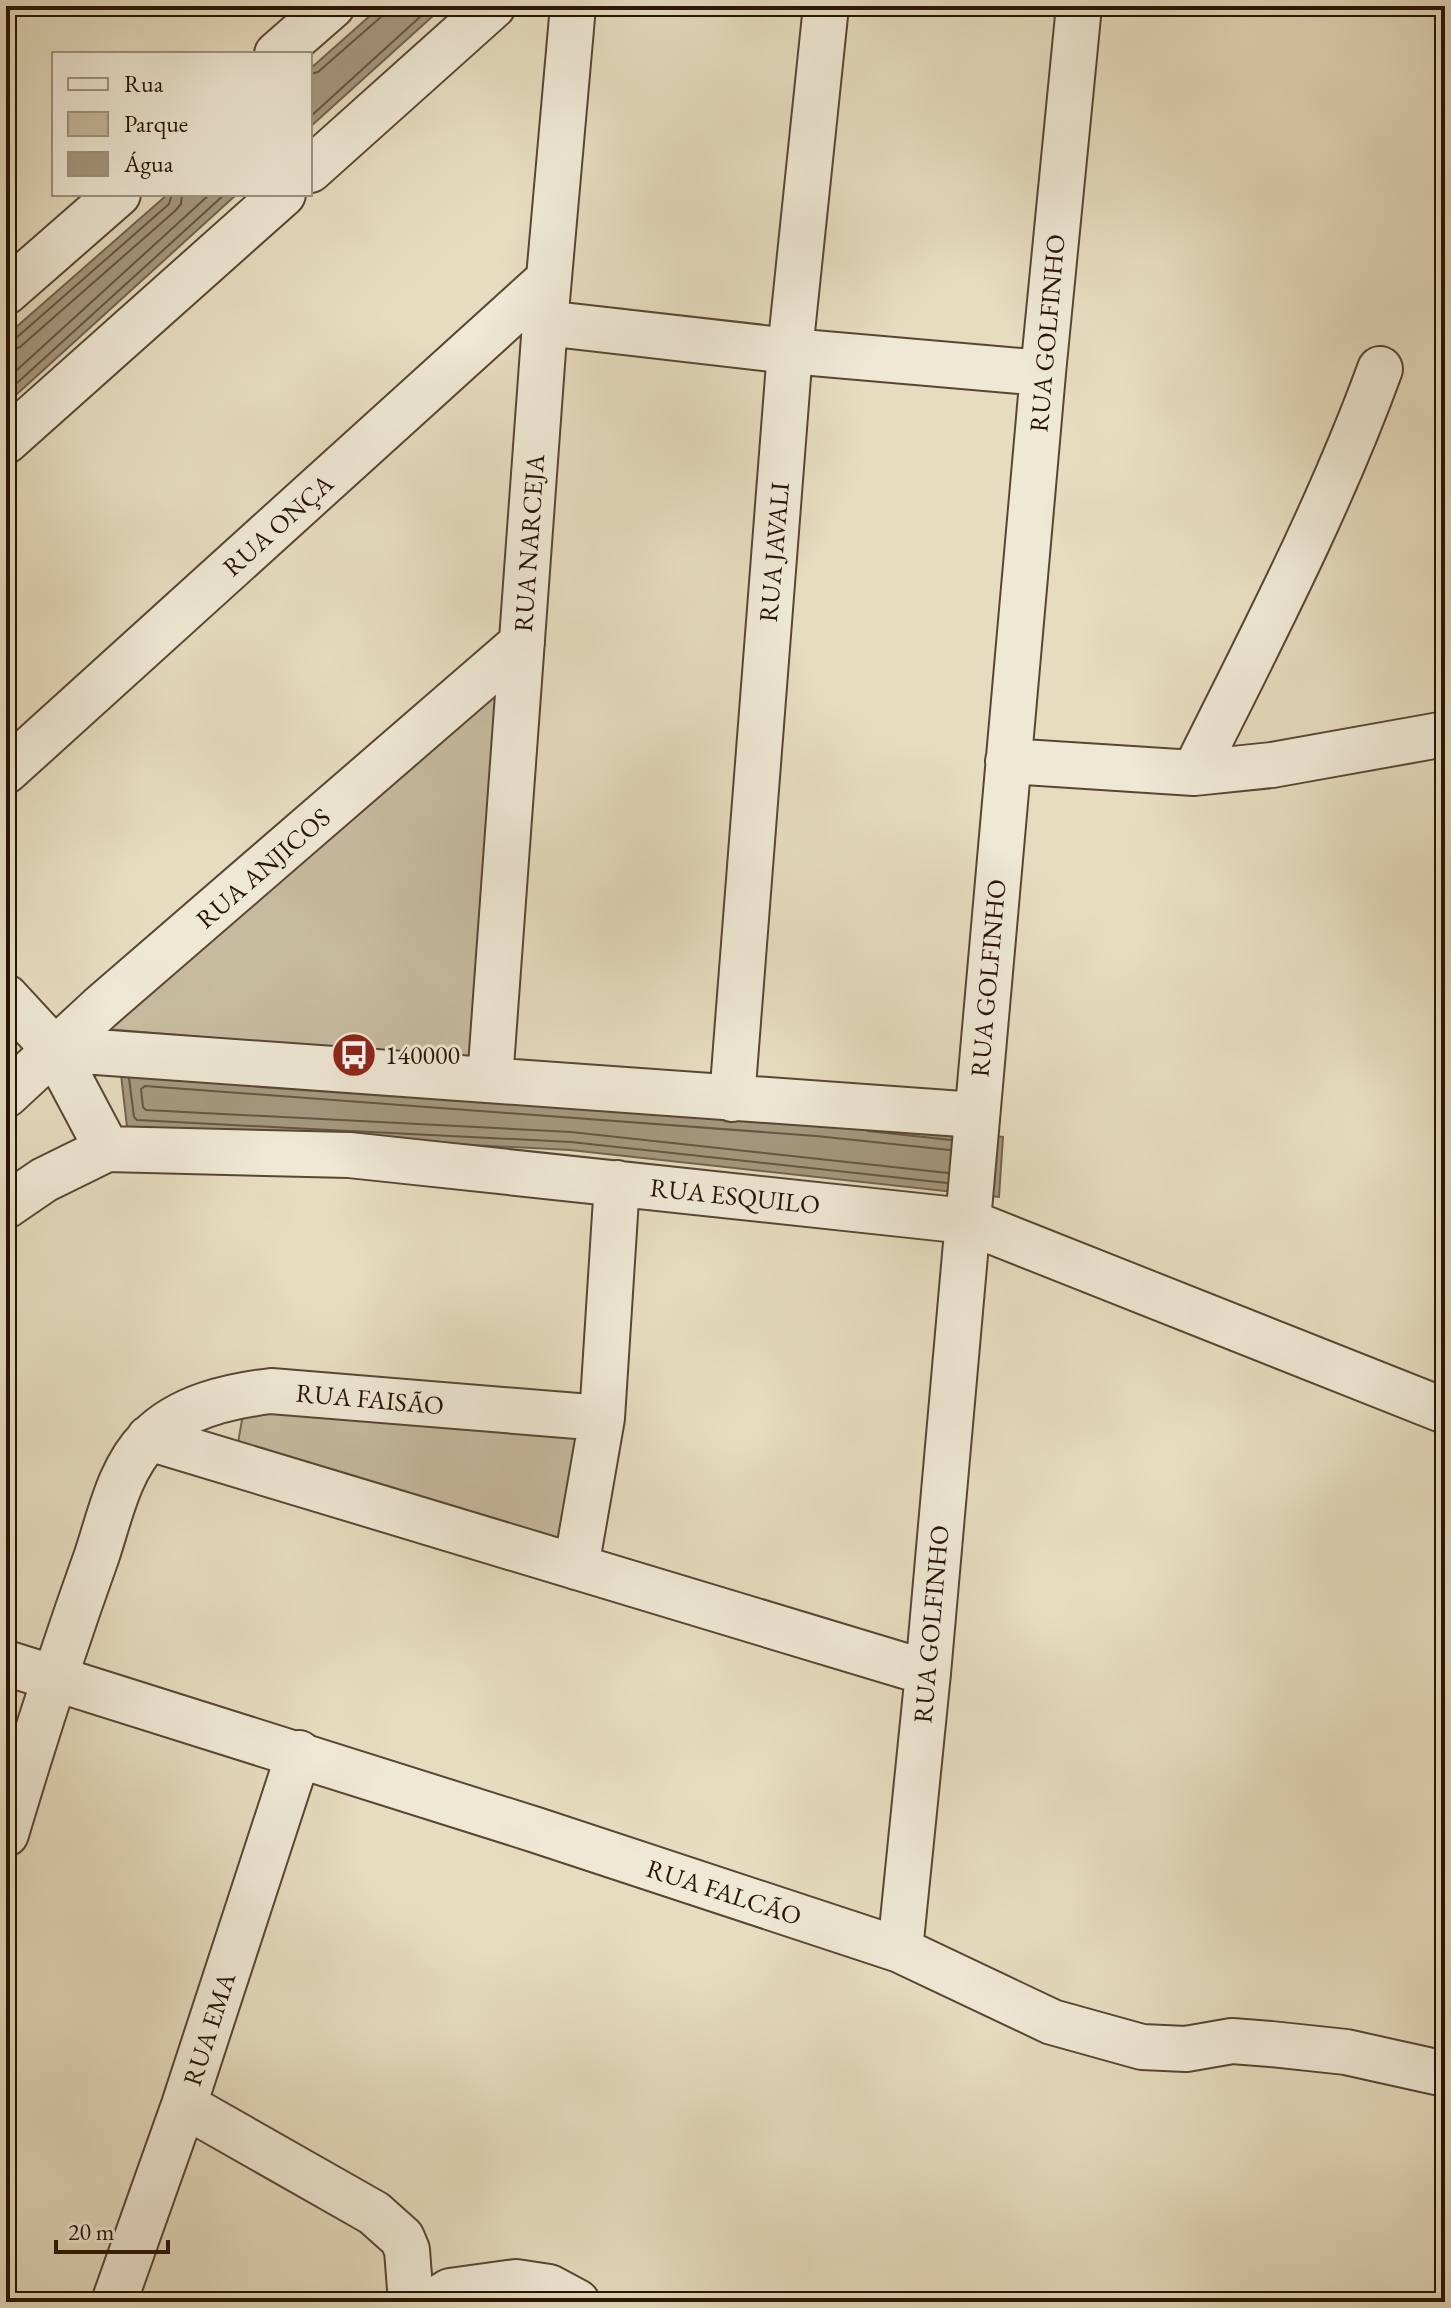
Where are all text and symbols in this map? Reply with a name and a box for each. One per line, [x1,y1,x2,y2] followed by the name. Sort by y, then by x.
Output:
[52,52,312,196] legend
[124,68,164,99] text: Rua
[124,108,188,139] text: Parque
[123,148,174,179] text: Água
[1021,233,1073,433] street label: RUA GOLFINHO
[506,452,552,633] street label: RUA NARCEJA
[215,466,341,584] street label: RUA ONÇA
[751,481,797,623] street label: RUA JAVALI
[189,800,337,936] street label: RUA ANJICOS
[962,878,1014,1078] street label: RUA GOLFINHO
[330,1031,378,1079] bus stop icon: 140000
[385,1038,460,1072] place label: 140000
[648,1170,822,1222] street label: RUA ESQUILO
[295,1376,445,1422] street label: RUA FAISÃO
[905,1524,957,1724] street label: RUA GOLFINHO
[642,1851,806,1933] street label: RUA FALCÃO
[175,1967,244,2090] street label: RUA EMA
[56,2204,168,2254] scale bar
[68,2216,115,2247] text: 20 m

